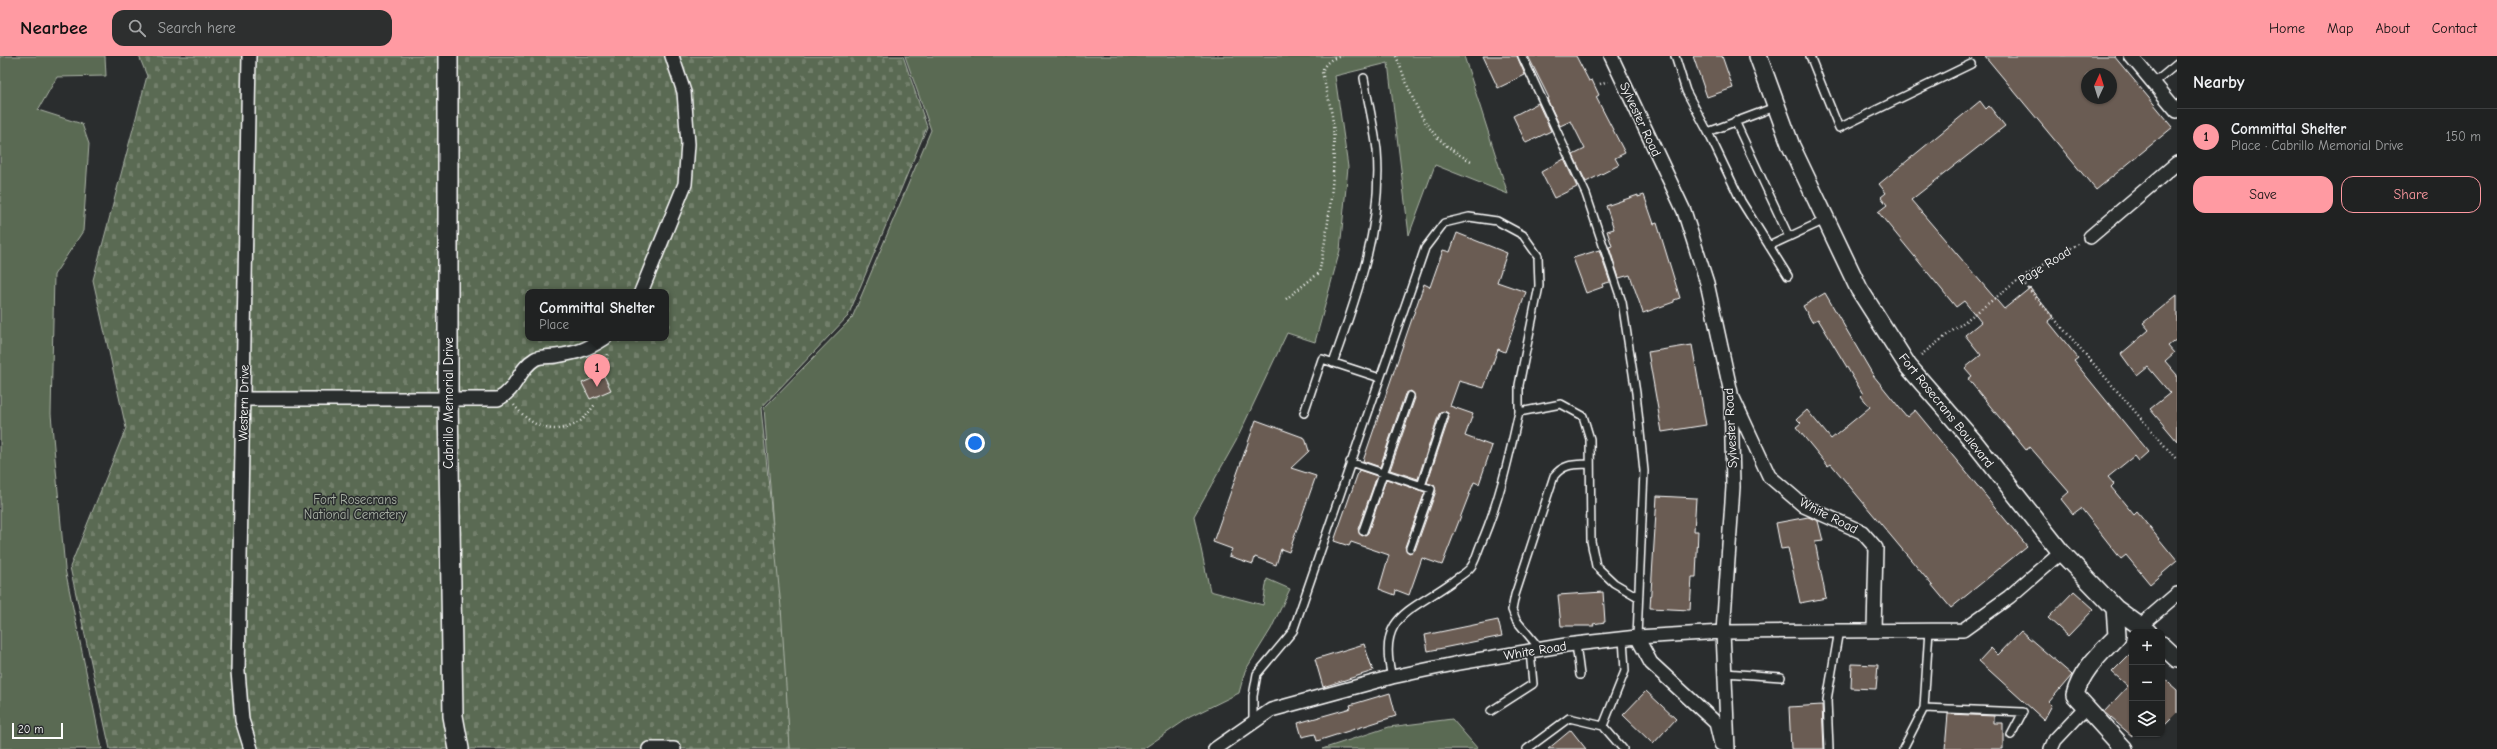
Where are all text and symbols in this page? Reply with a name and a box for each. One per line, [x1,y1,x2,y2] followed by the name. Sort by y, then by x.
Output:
[112,10,392,46] search box
[20,17,88,39] text: Nearbee
[126,17,148,39] icon: search
[158,19,236,37] text: Search here
[2269,20,2305,37] text: Home
[2327,20,2353,37] text: Map
[2375,20,2410,37] text: About
[2432,20,2477,37] text: Contact
[2081,68,2117,104] north arrow
[2193,73,2244,92] text: Nearby
[1617,80,1664,159] street label: Sylvester Road
[2231,120,2346,138] text: Committal Shelter
[2203,129,2209,144] text: 1
[2446,129,2481,144] text: 150 m
[2231,138,2403,153] text: Place · Cabrillo Memorial Drive
[2193,176,2333,213] button: Save
[2341,176,2481,213] button: Share
[2015,243,2073,287] street label: Page Road
[525,289,669,341] popup
[539,299,655,317] text: Committal Shelter
[539,317,569,332] text: Place
[441,337,456,469] street label: Cabrillo Memorial Drive
[1896,350,1997,470] street label: Fort Rosecrans Boulevard
[584,354,610,387] pin: 1
[235,364,252,442] street label: Western Drive
[1721,387,1740,468] street label: Sylvester Road
[965,433,985,453] your location
[304,492,406,522] park label: Fort Rosecrans National Cemetery
[1797,494,1860,537] street label: White Road
[2129,629,2165,737] map controls
[2129,629,2165,665] button: +
[1503,638,1568,663] street label: White Road
[2129,665,2165,701] button: −
[2129,701,2165,737] button: layers
[12,721,63,740] scale bar
[18,723,43,736] text: 20 m

